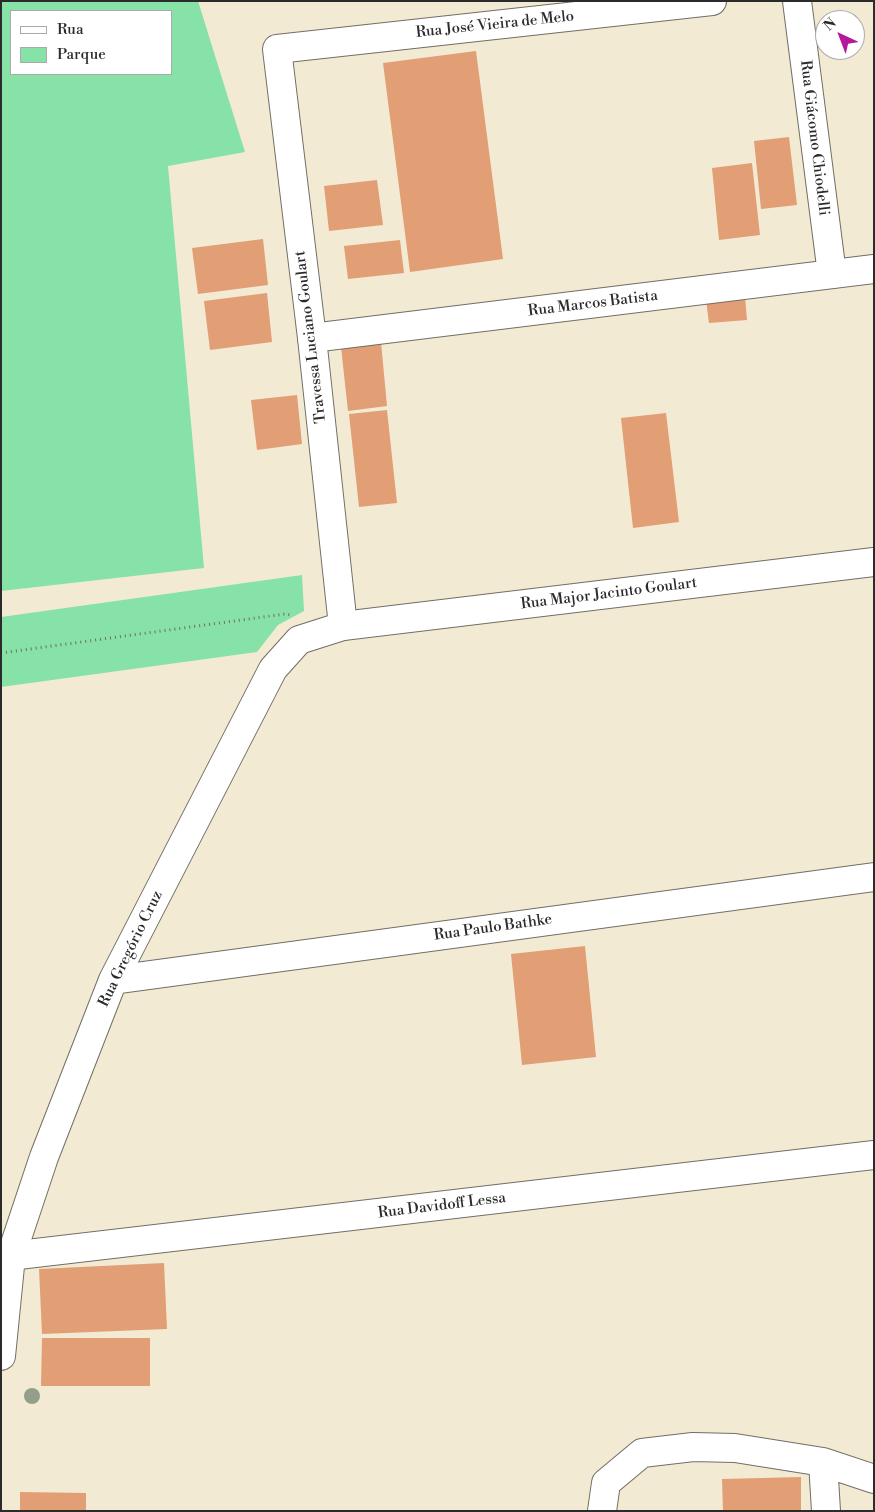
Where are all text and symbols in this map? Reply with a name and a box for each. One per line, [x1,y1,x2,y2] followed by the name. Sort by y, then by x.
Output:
[415,8,575,42] street label: Rua José Vieira de Melo
[10,10,172,75] legend
[815,10,865,60] north arrow
[820,14,841,35] text: N
[57,20,84,39] text: Rua
[57,45,106,64] text: Parque
[796,59,832,217] street label: Rua Giácomo Chiodelli
[291,250,331,424] street label: Travessa Luciano Goulart
[527,287,659,321] street label: Rua Marcos Batista
[520,574,698,614] street label: Rua Major Jacinto Goulart
[95,888,167,1010] street label: Rua Gregório Cruz
[433,911,553,945] street label: Rua Paulo Bathke
[377,1189,507,1223] street label: Rua Davidoff Lessa

